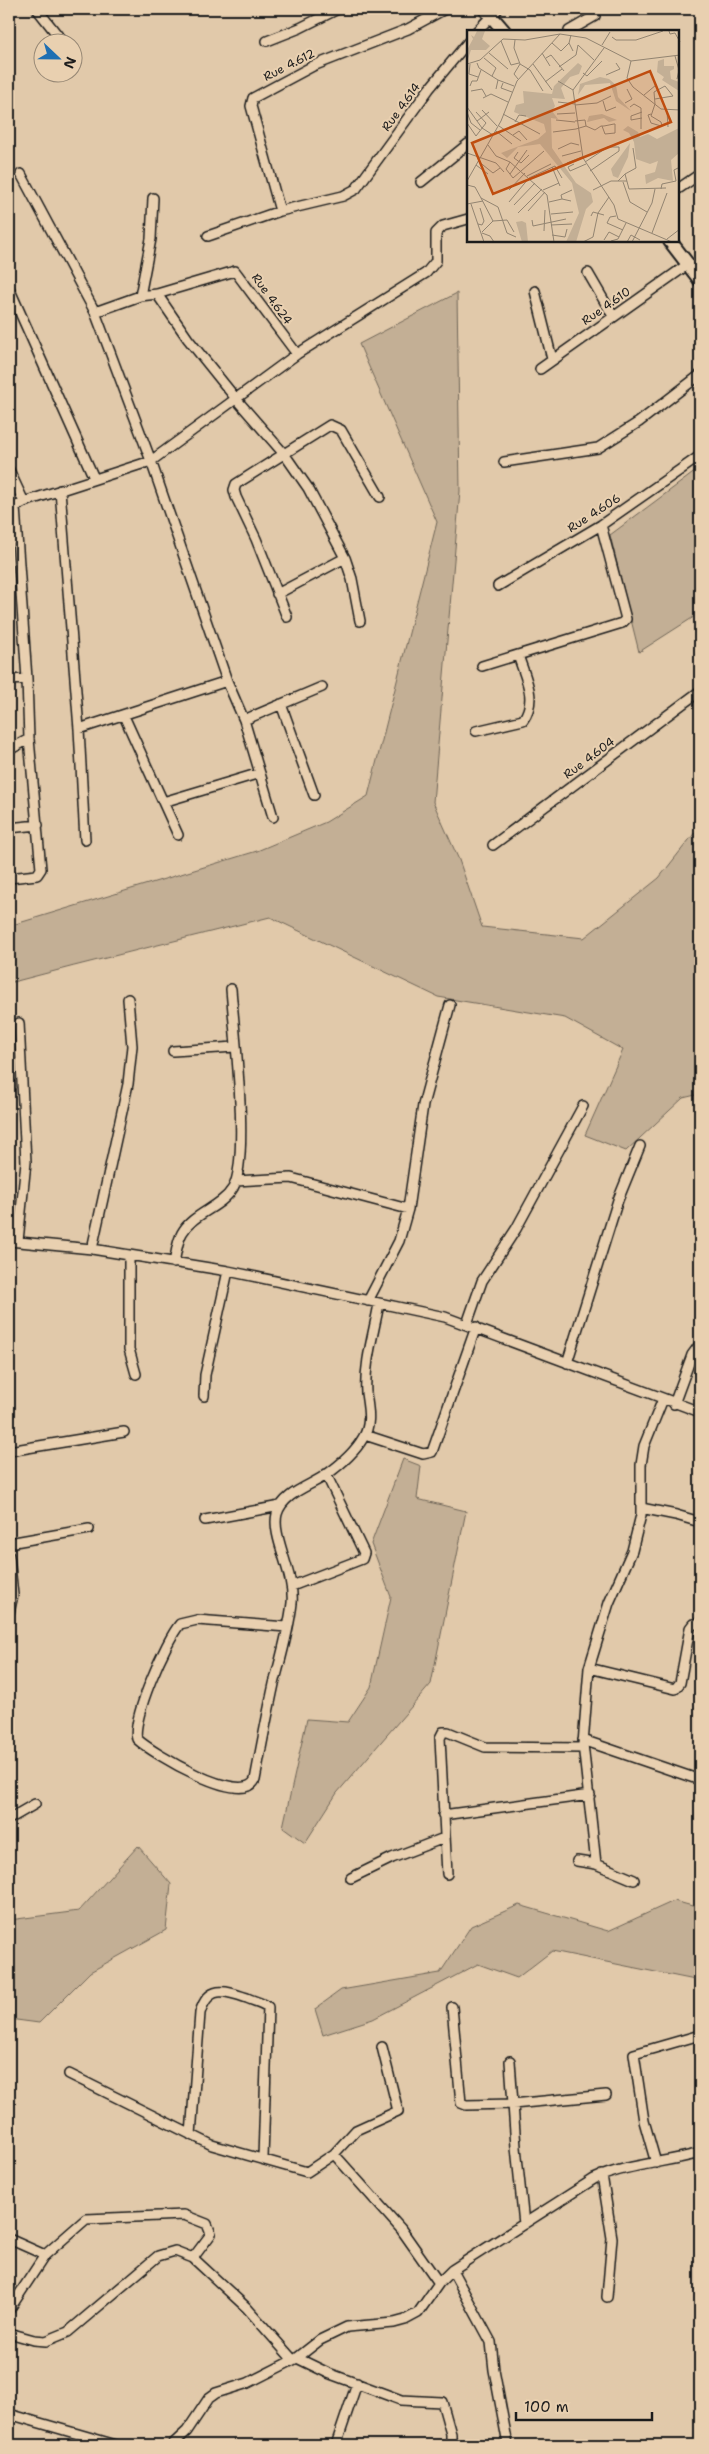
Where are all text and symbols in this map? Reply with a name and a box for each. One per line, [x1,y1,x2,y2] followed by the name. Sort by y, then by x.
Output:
[467,30,679,242] inset map
[32,32,82,82] north arrow
[260,45,318,85] street label: Rue 4.612
[60,54,80,71] text: N
[378,80,424,134] street label: Rue 4.614
[248,270,296,328] street label: Rue 4.624
[578,283,634,329] street label: Rue 4.610
[564,490,624,536] street label: Rue 4.606
[560,733,618,783] street label: Rue 4.604
[516,2389,653,2421] scale bar
[524,2397,569,2417] text: 100 m

